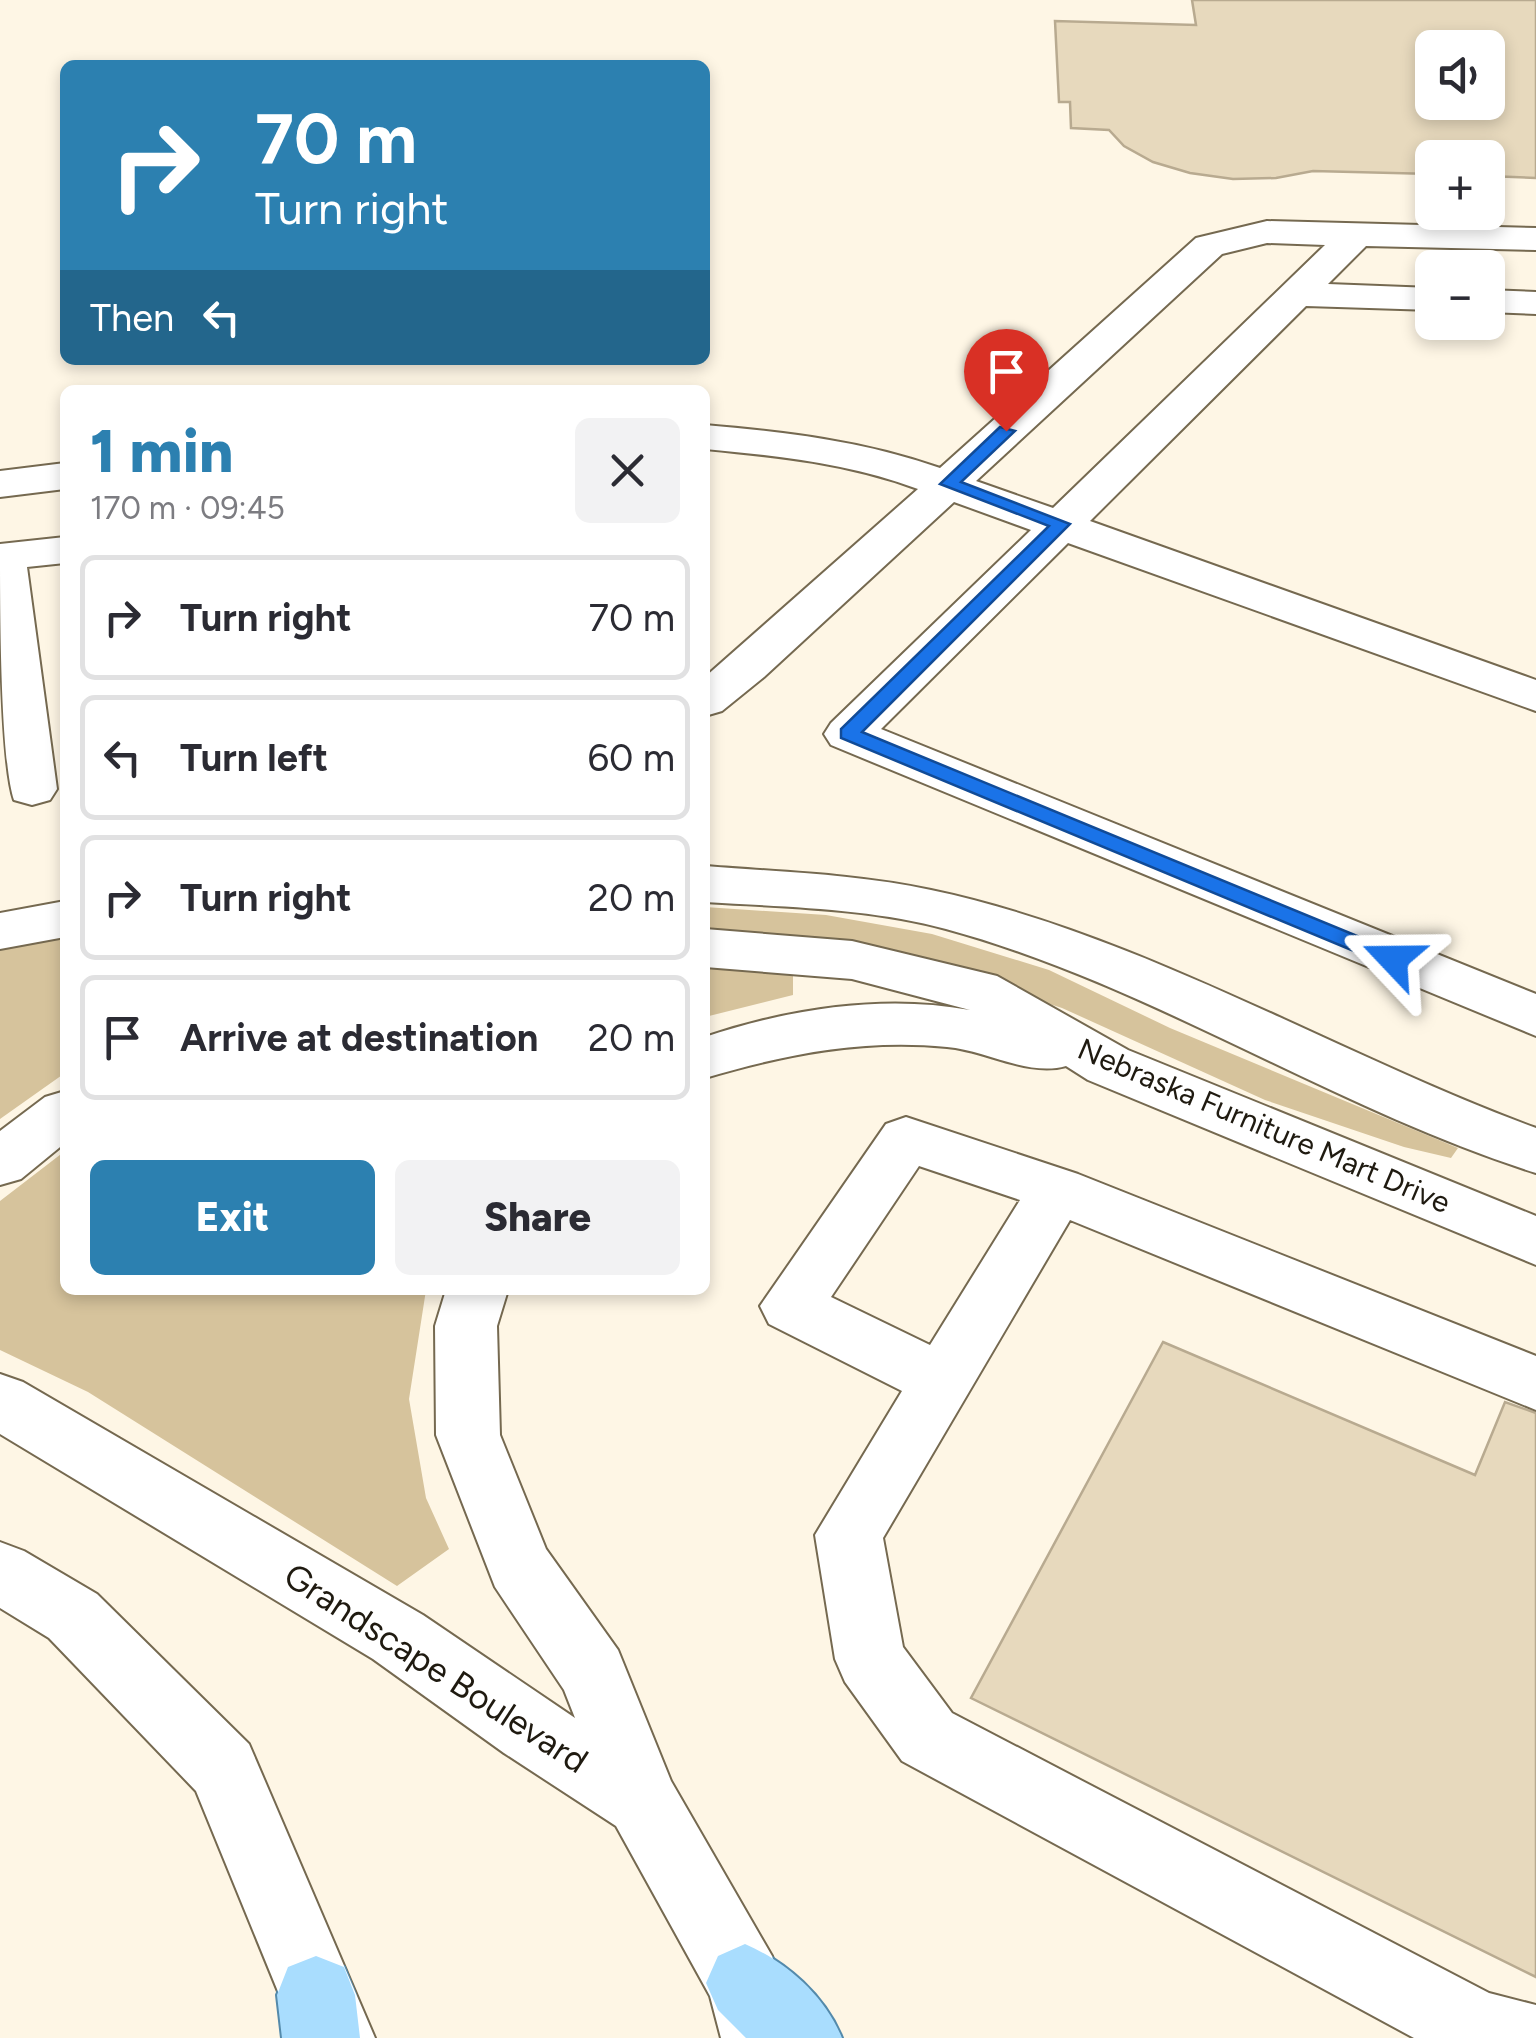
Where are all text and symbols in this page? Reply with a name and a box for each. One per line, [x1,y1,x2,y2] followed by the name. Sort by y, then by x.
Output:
[1415,30,1505,340] map controls
[1415,30,1505,120] button: sound
[255,96,417,181] text: 70 m
[90,100,220,230] icon: right
[1415,140,1505,230] button: +
[255,181,448,235] text: Turn right
[1415,250,1505,340] button: −
[194,290,249,345] icon: left
[90,295,174,341] text: Then
[964,329,1049,432] pin
[979,344,1034,399] icon: arrive
[90,415,233,487] text: 1 min
[575,418,680,523] button: close
[90,489,285,527] text: 170 m · 09:45
[95,590,150,645] icon: right
[180,595,352,641] text: Turn right
[589,595,675,641] text: 70 m
[95,730,150,785] icon: left
[180,735,328,781] text: Turn left
[587,735,675,781] text: 60 m
[95,870,150,925] icon: right
[180,875,352,921] text: Turn right
[588,875,675,921] text: 20 m
[1341,907,1445,1011] position arrow
[95,1010,150,1065] icon: arrive
[180,1015,538,1061] text: Arrive at destination
[588,1015,675,1061] text: 20 m
[1072,1030,1456,1221] street label: Nebraska Furniture Mart Drive
[90,1160,375,1275] button: Exit
[395,1160,680,1275] button: Share
[276,1554,596,1782] street label: Grandscape Boulevard

